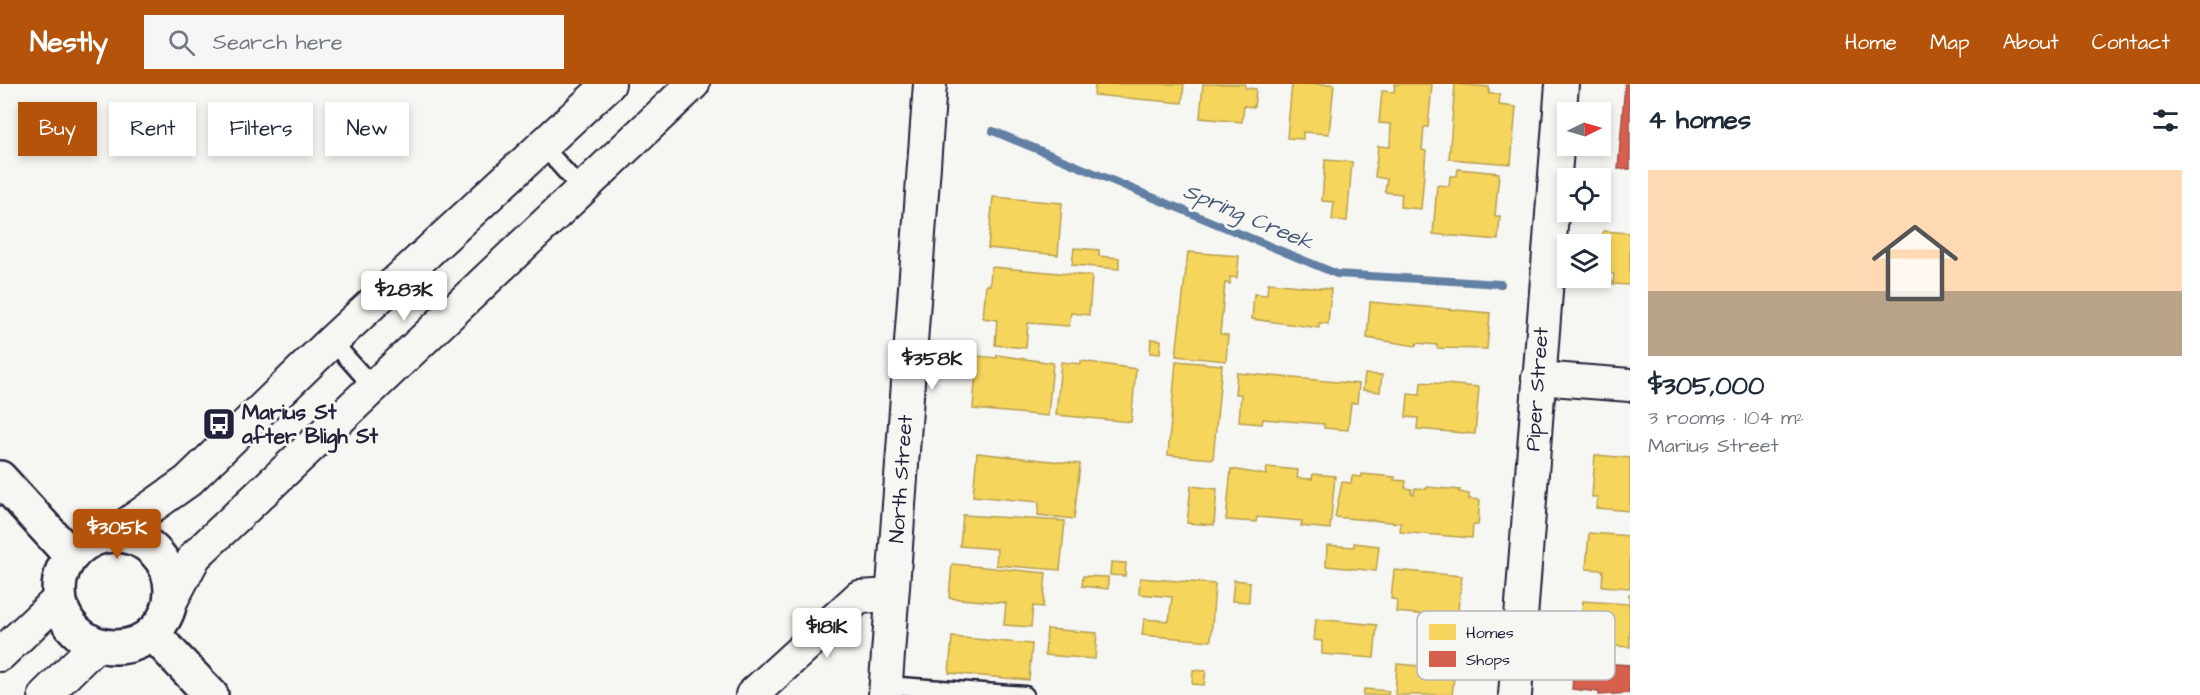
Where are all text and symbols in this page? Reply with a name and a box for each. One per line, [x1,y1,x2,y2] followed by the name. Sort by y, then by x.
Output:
[144,15,564,69] search box
[30,23,108,62] text: Nestly
[165,26,198,59] icon: search
[213,27,343,58] text: Search here
[1845,28,1897,57] text: Home
[1930,28,1970,57] text: Map
[2003,28,2059,57] text: About
[2092,28,2170,57] text: Contact
[18,102,97,156] chip: Buy
[109,102,196,156] chip: Rent
[208,102,313,156] chip: Filters
[325,102,409,156] chip: New
[1557,102,1611,156] north arrow
[1557,102,1611,288] map controls
[1648,102,1751,138] text: 4 homes
[2149,104,2182,137] icon: filters
[1557,168,1611,222] button: locate
[1178,176,1318,259] water label: Spring Creek
[1861,209,1969,317] icon: home
[1557,234,1611,288] button: layers
[362,271,446,322] pin: $283K
[375,276,433,304] text: $283K
[1518,325,1557,452] street label: Piper Street
[890,340,974,391] pin: $358K
[902,345,962,373] text: $358K
[1648,368,1764,404] text: $305,000
[241,398,379,453] place label: Marius St after Bligh St
[1648,404,1804,432] text: 3 rooms · 104 m²
[201,406,237,442] bus stop icon: Marius St after Bligh St
[882,413,920,544] street label: North Street
[1648,432,1779,460] text: Marius Street
[75,509,159,560] pin: $305K
[87,514,147,542] text: $305K
[785,608,869,659] pin: $181K
[1417,611,1615,680] legend
[806,613,848,641] text: $181K
[1466,622,1514,644] text: Homes
[1466,649,1510,671] text: Shops

